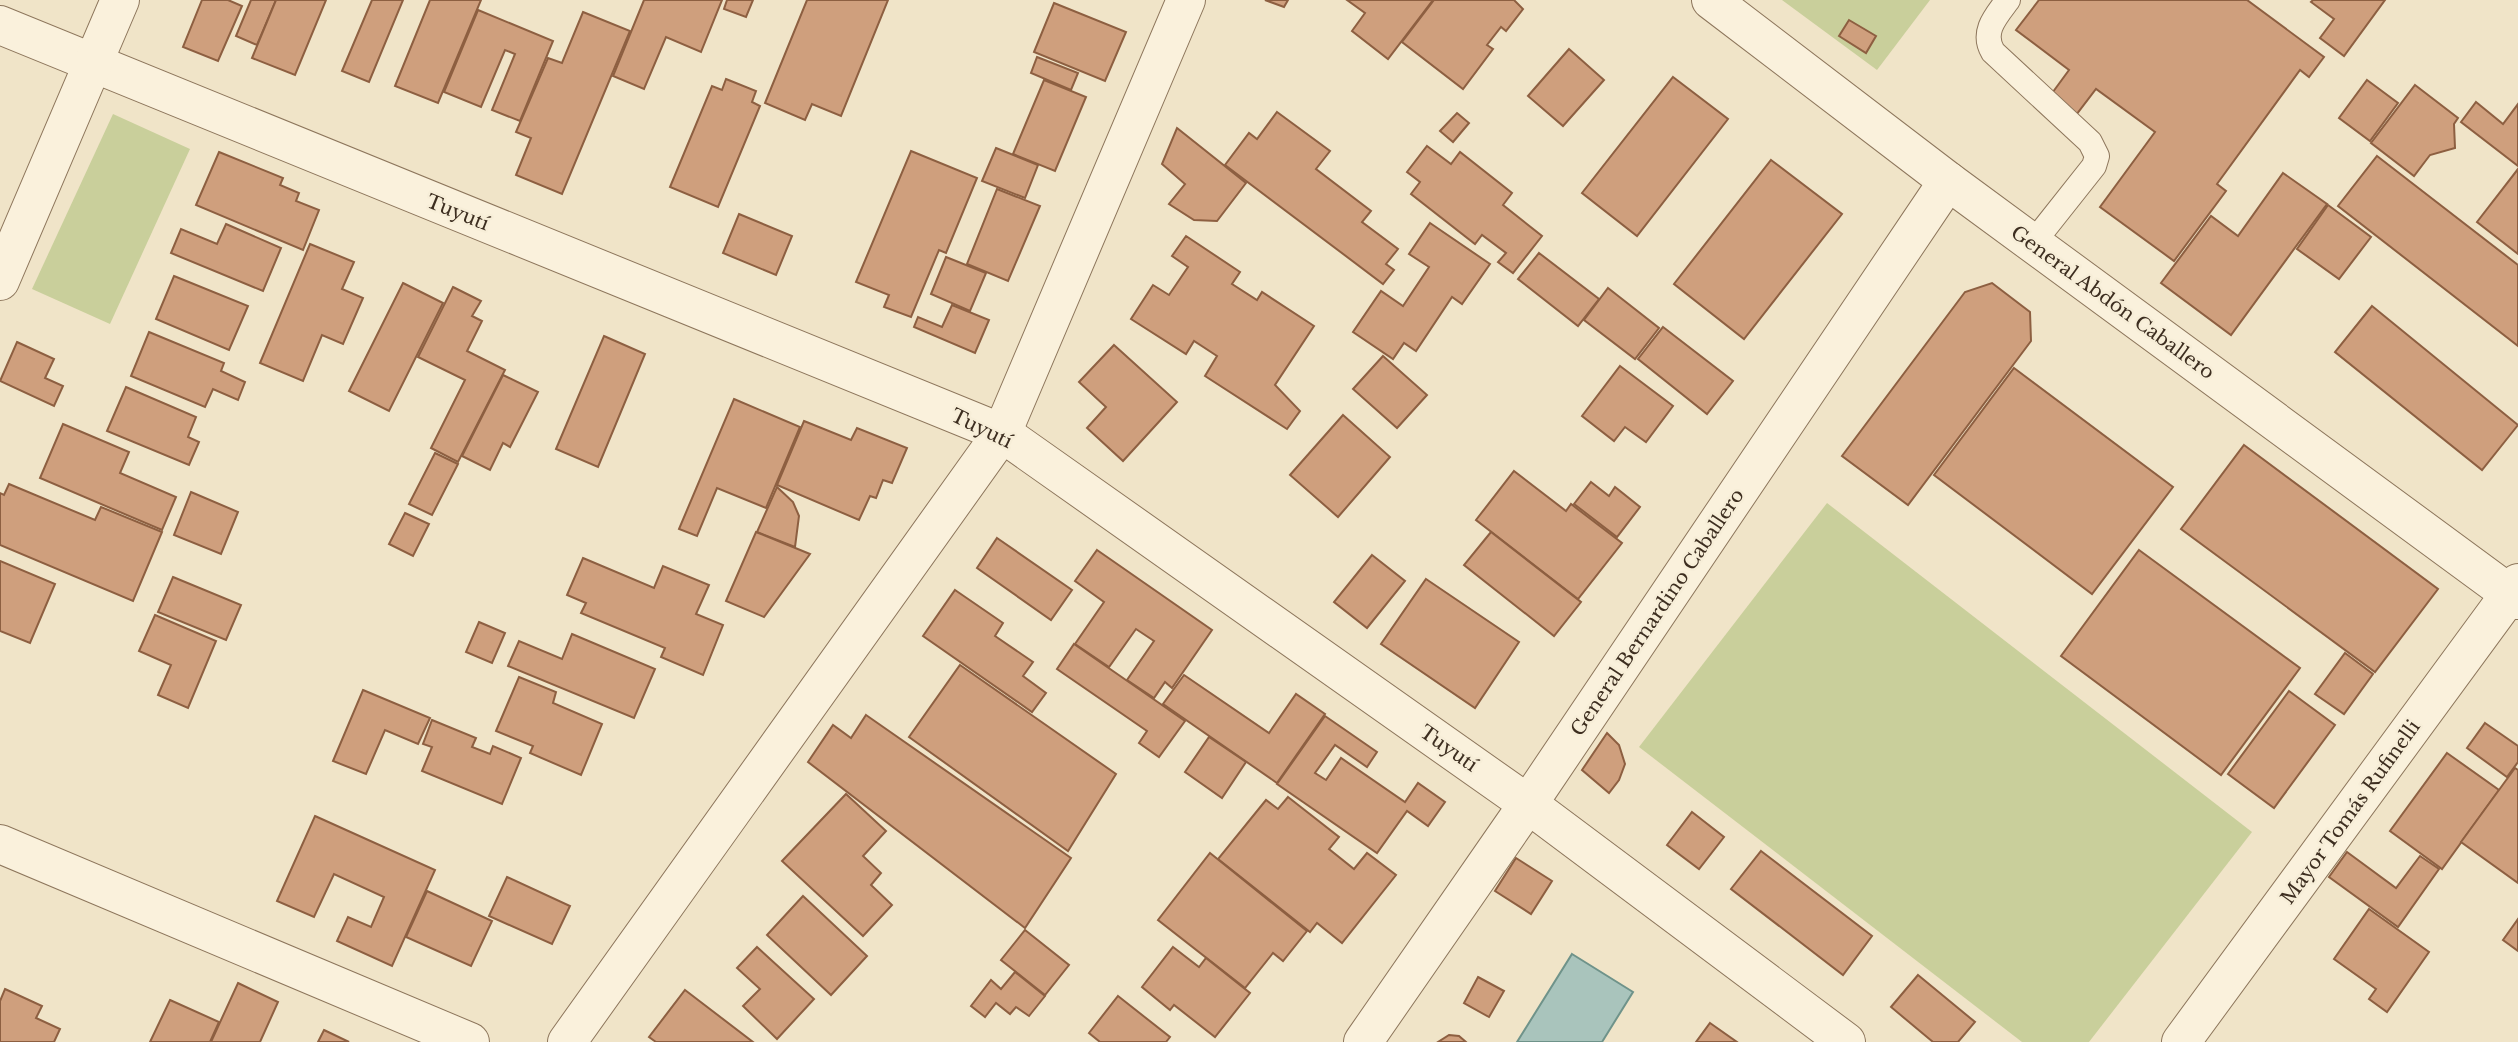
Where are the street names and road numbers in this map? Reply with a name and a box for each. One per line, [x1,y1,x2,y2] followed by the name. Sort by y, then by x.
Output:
[423,190,493,236] street label: Tuyutí
[2006,221,2219,384] street label: General Abdón Caballero
[947,404,1017,453] street label: Tuyutí
[1566,484,1749,740] street label: General Bernardino Caballero
[2276,715,2425,909] street label: Mayor Tomás Rufinelli
[1415,720,1483,777] street label: Tuyutí

